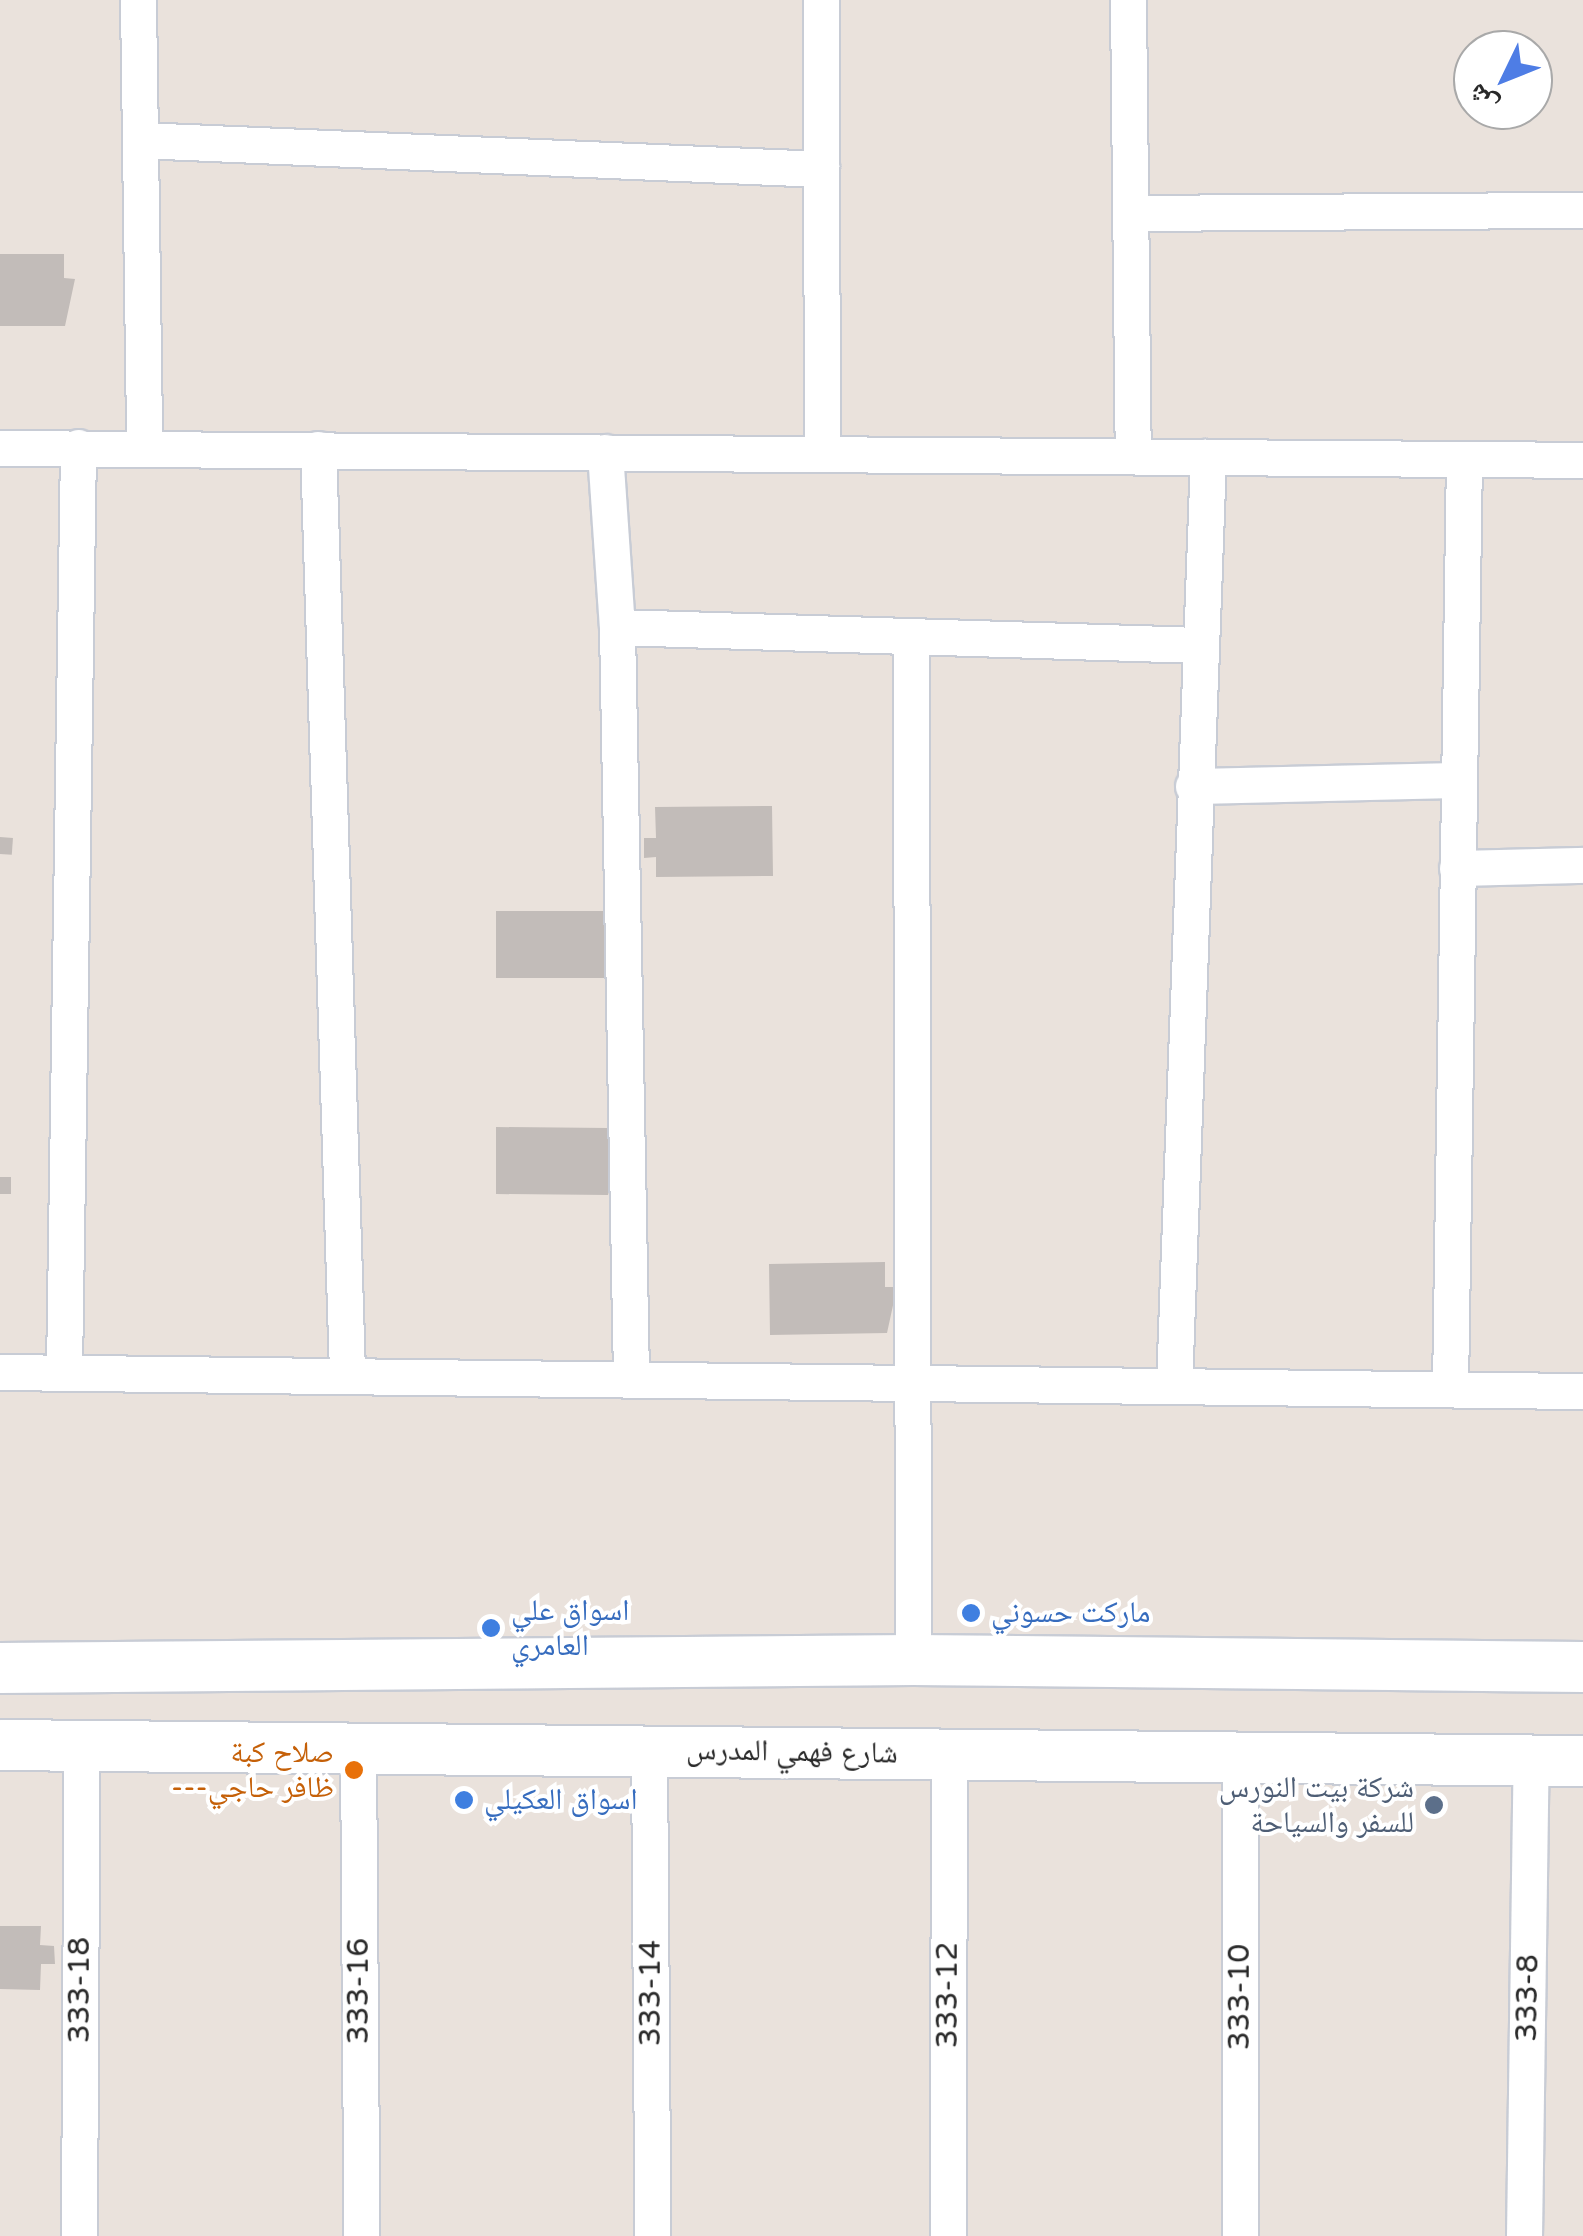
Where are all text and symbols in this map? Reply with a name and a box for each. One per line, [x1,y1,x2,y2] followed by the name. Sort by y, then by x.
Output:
[1453,30,1553,130] north arrow
[1460,77,1505,122] text: ش
[511,1593,629,1664] place label: اسواق علي العامري
[991,1595,1150,1631] place label: ماركت حسوني
[960,1602,982,1624] marker: ماركت حسوني
[480,1617,502,1639] marker: اسواق علي العامري
[686,1732,898,1772] street label: شارع فهمي المدرس
[171,1735,334,1806] place label: صلاح كبة ---ظافر حاجي
[343,1759,365,1781] marker: صلاح كبة ---ظافر حاجي
[1219,1770,1414,1840] place label: شركة بيت النورس للسفر والسياحة
[484,1782,638,1818] place label: اسواق العكيلي
[453,1789,475,1811] marker: اسواق العكيلي
[1423,1794,1445,1816] marker: شركة بيت النورس للسفر والسياحة
[62,1937,98,2043] street label: 333-18
[341,1938,377,2044] street label: 333-16
[633,1940,669,2046] street label: 333-14
[930,1942,966,2048] street label: 333-12
[1222,1944,1258,2050] street label: 333-10
[1509,1954,1547,2042] street label: 333-8

